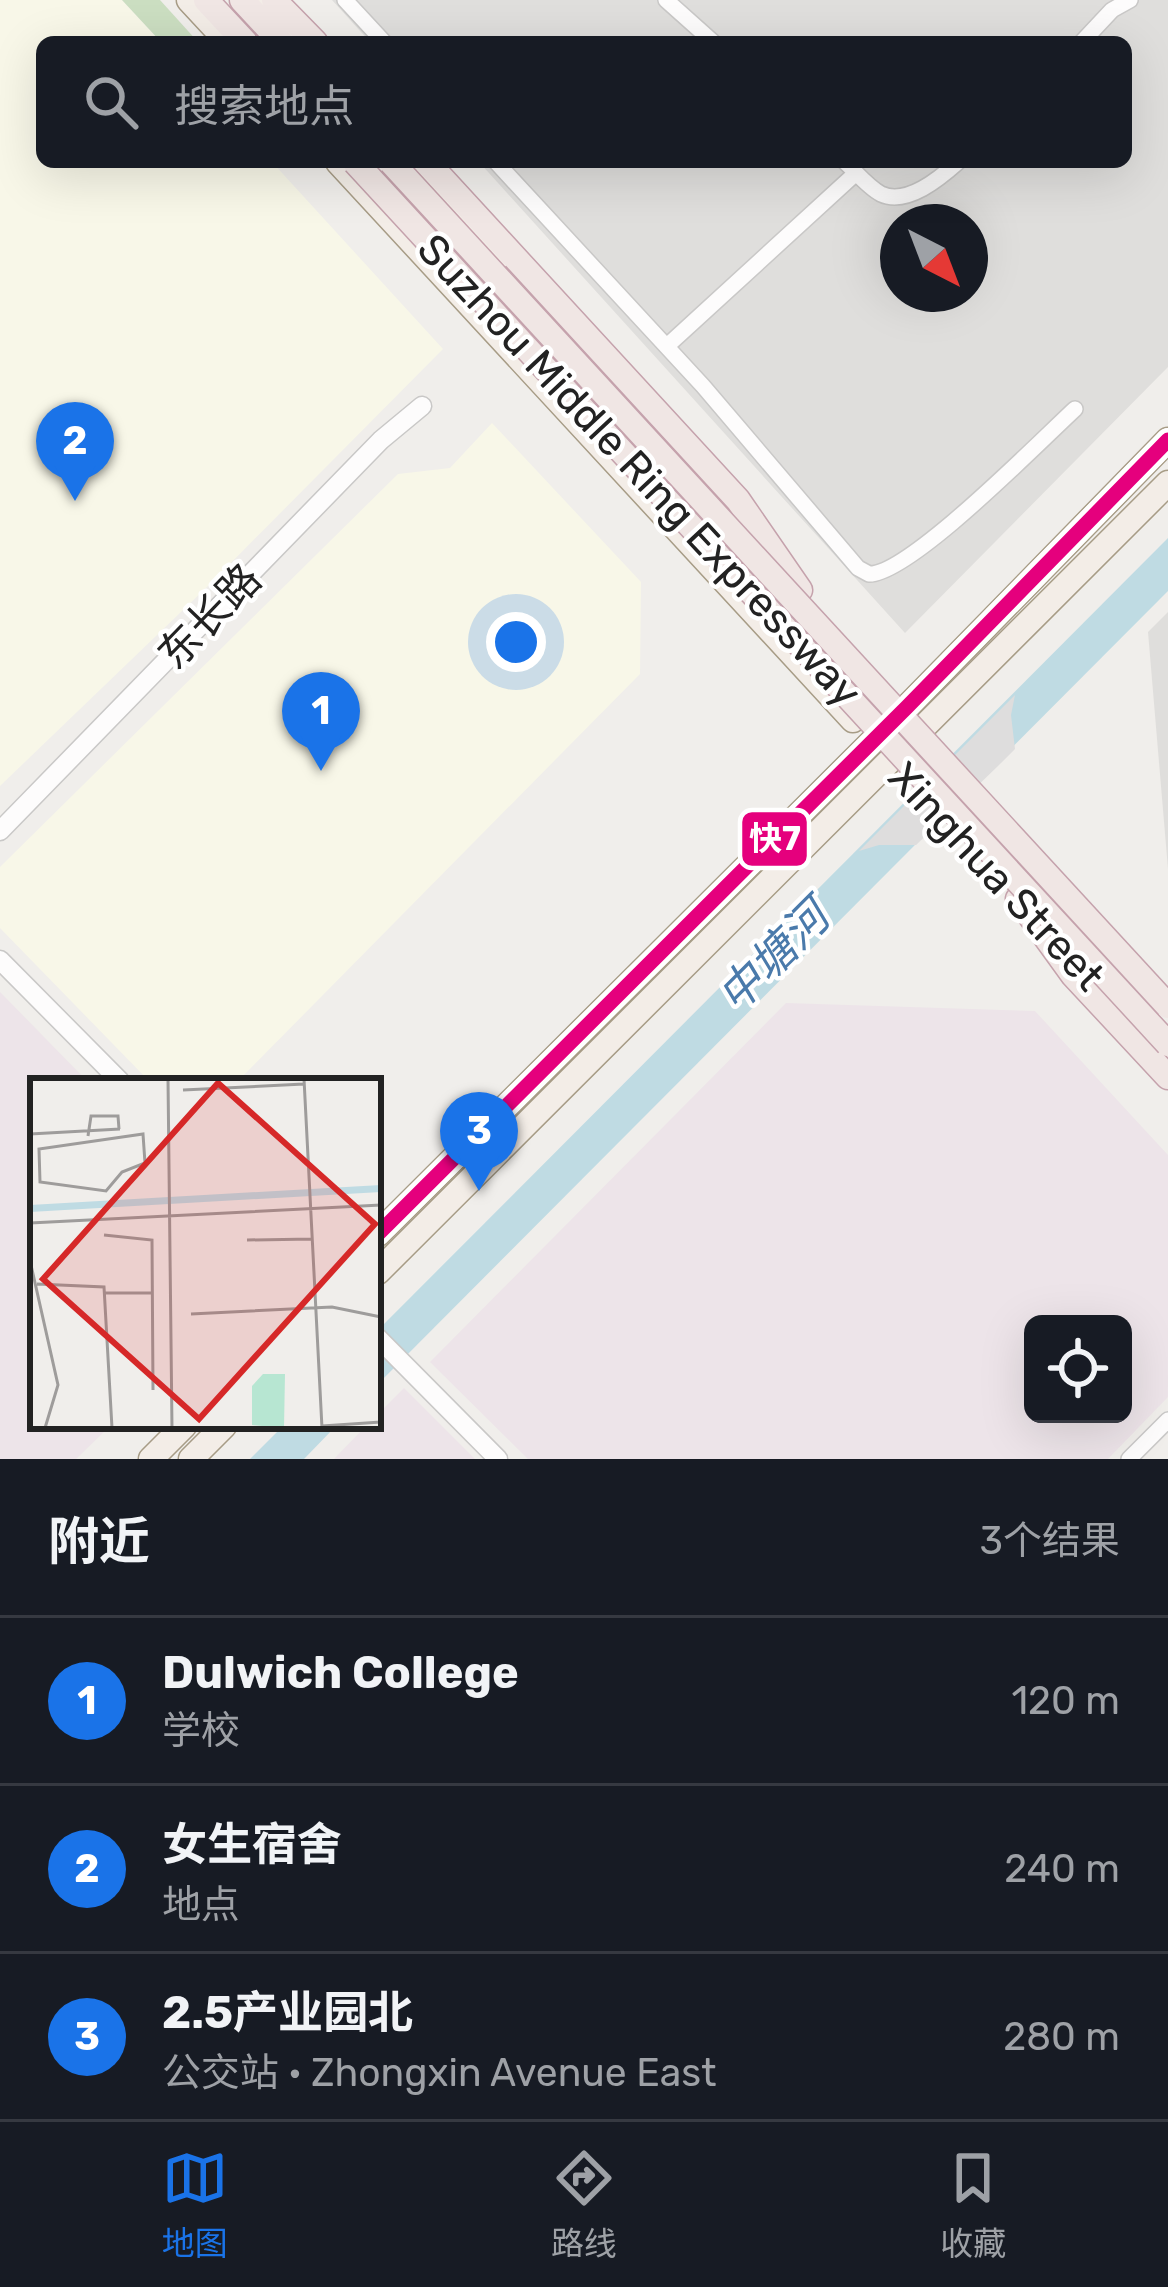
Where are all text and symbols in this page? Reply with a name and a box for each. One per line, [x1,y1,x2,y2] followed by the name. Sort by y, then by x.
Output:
[36,36,1132,168] search box
[78,69,144,135] icon: search
[174,80,354,133] text: 搜索地点
[880,204,988,312] north arrow
[407,224,872,717] street label: Suzhou Middle Ring Expressway
[36,402,114,501] pin: 2
[148,554,271,679] street label: 东长路
[486,612,546,672] your location
[282,672,360,771] pin: 1
[878,752,1114,1001] street label: Xinghua Street
[740,810,809,868] line badge: 快7
[749,819,801,858] text: 快7
[707,884,845,1023] water label: 中塘河
[30,1078,381,1429] inset map
[440,1092,518,1191] pin: 3
[1024,1315,1132,1423] map controls
[1024,1315,1132,1423] button: locate
[48,1511,150,1572] text: 附近
[980,1518,1120,1564] text: 3个结果
[162,1646,519,1699] text: Dulwich College
[77,1678,97,1724] text: 1
[1011,1678,1120,1724] text: 120 m
[162,1708,240,1754] text: 学校
[162,1818,342,1871] text: 女生宿舍
[74,1846,100,1892] text: 2
[1004,1846,1120,1892] text: 240 m
[162,1882,240,1928] text: 地点
[162,1986,413,2039] text: 2.5产业园北
[74,2014,100,2060] text: 3
[1003,2014,1120,2060] text: 280 m
[162,2050,716,2096] text: 公交站 · Zhongxin Avenue East
[162,2145,228,2265] tab: 地图
[551,2145,617,2265] tab: 路线
[940,2145,1006,2265] tab: 收藏

